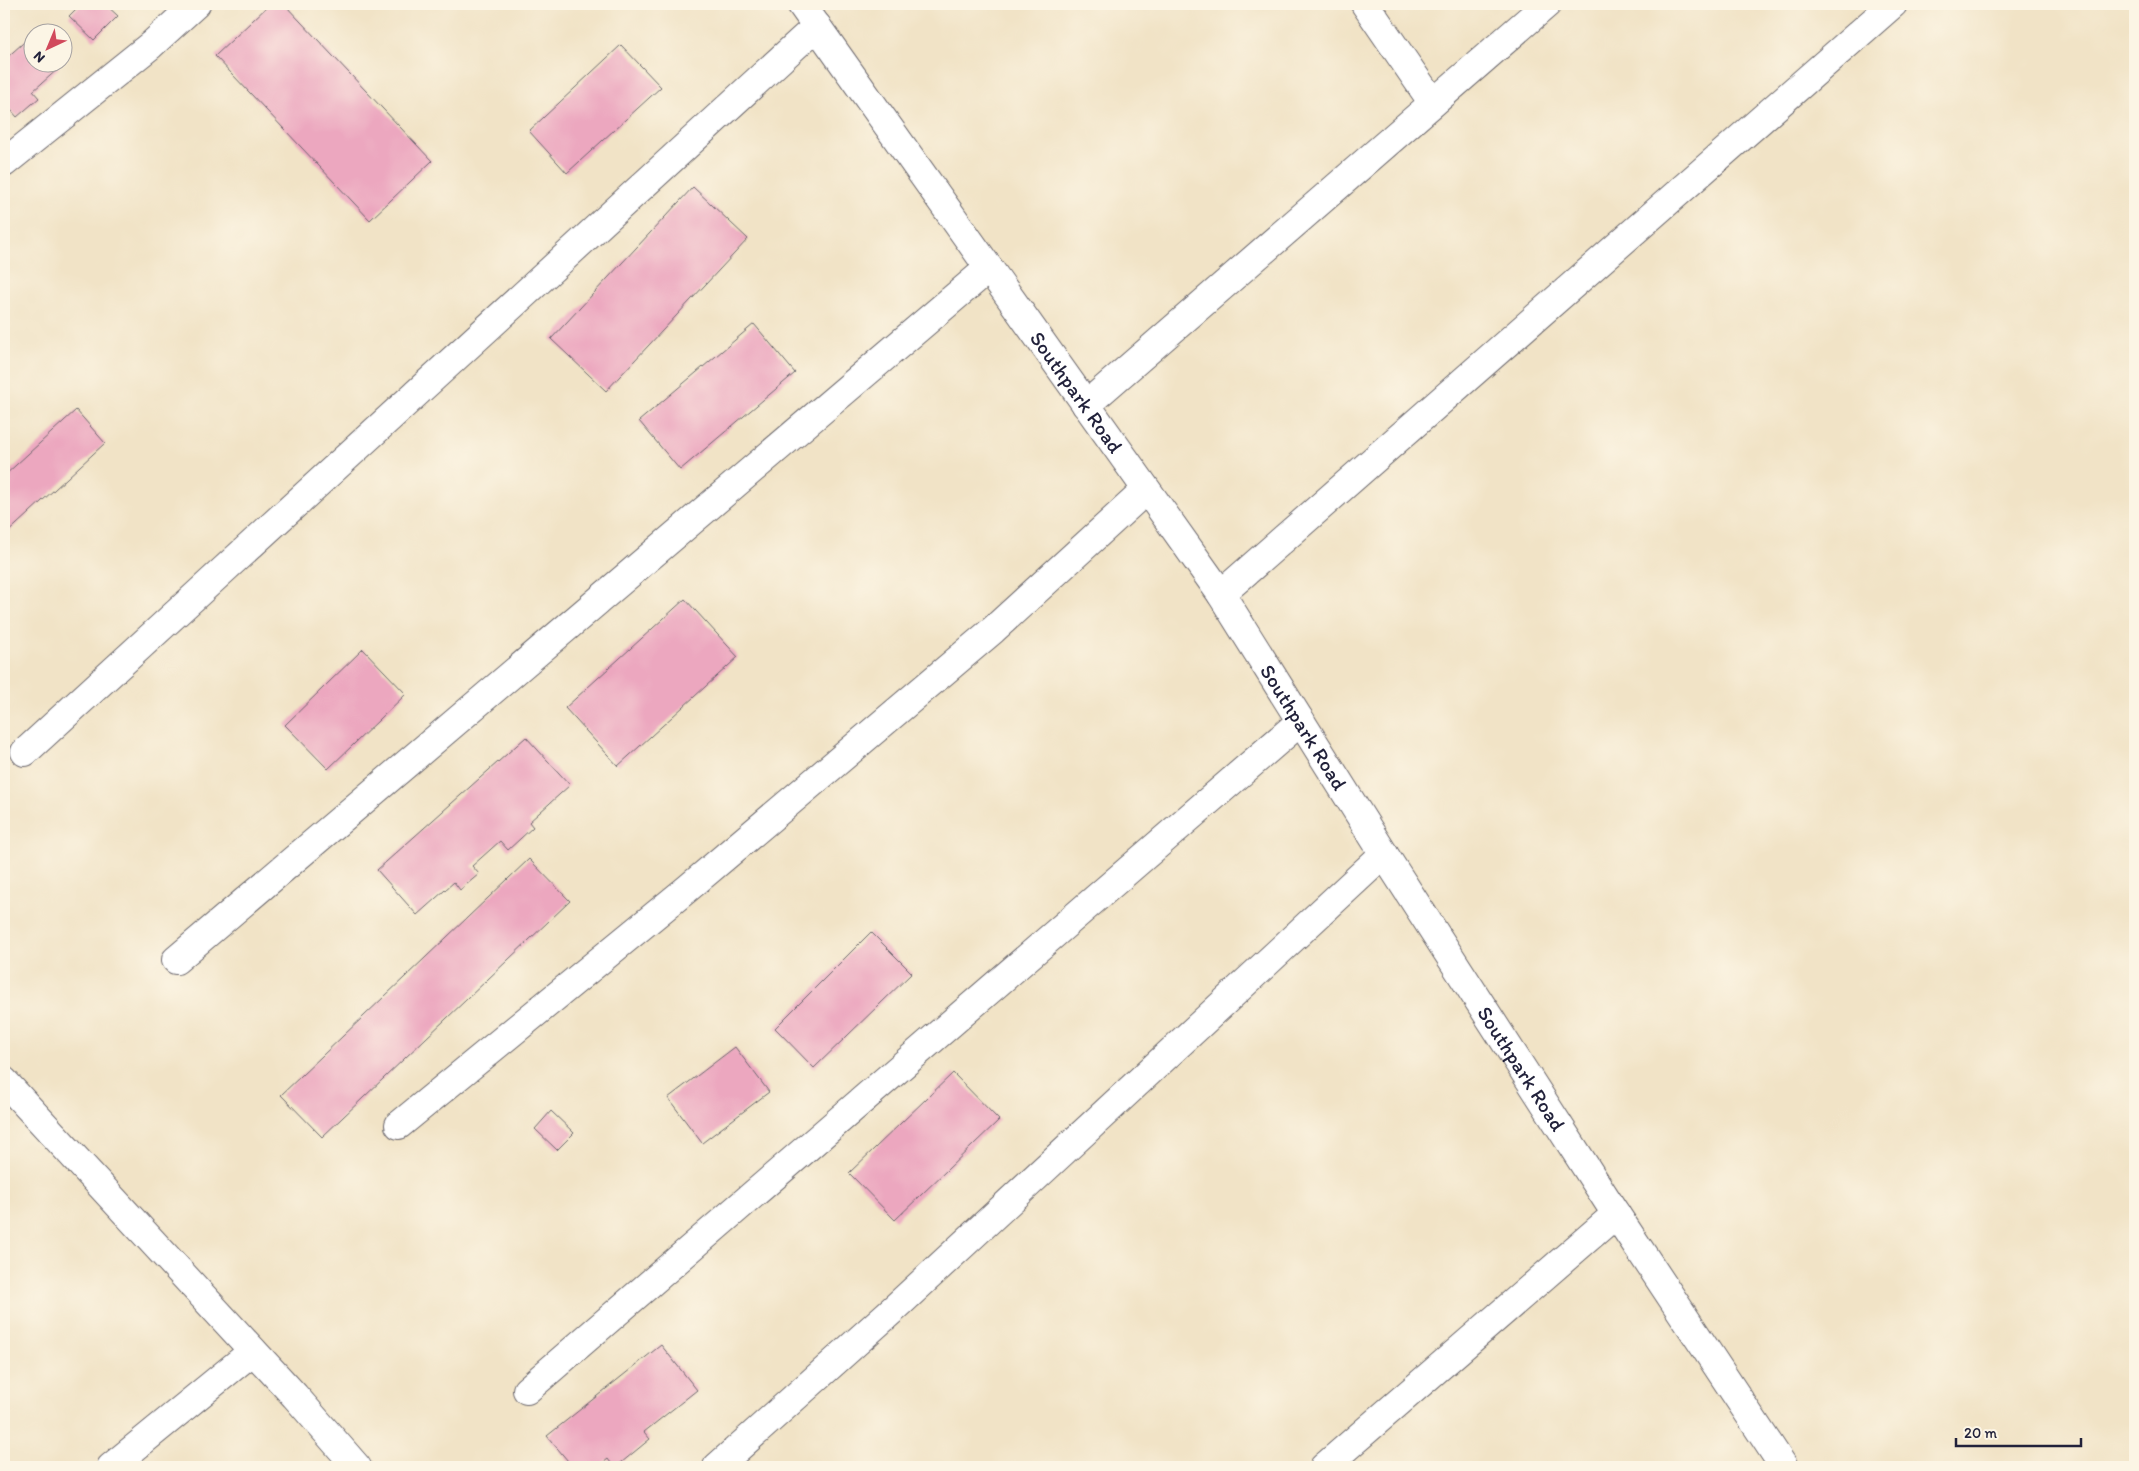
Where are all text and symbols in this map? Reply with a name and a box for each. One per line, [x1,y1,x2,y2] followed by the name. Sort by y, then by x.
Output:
[22,22,72,72] north arrow
[30,48,49,66] text: N
[1025,326,1129,458] street label: Southpark Road
[1256,659,1353,795] street label: Southpark Road
[1473,1001,1572,1136] street label: Southpark Road
[1956,1416,2082,1448] scale bar
[1964,1424,1998,1442] text: 20 m

